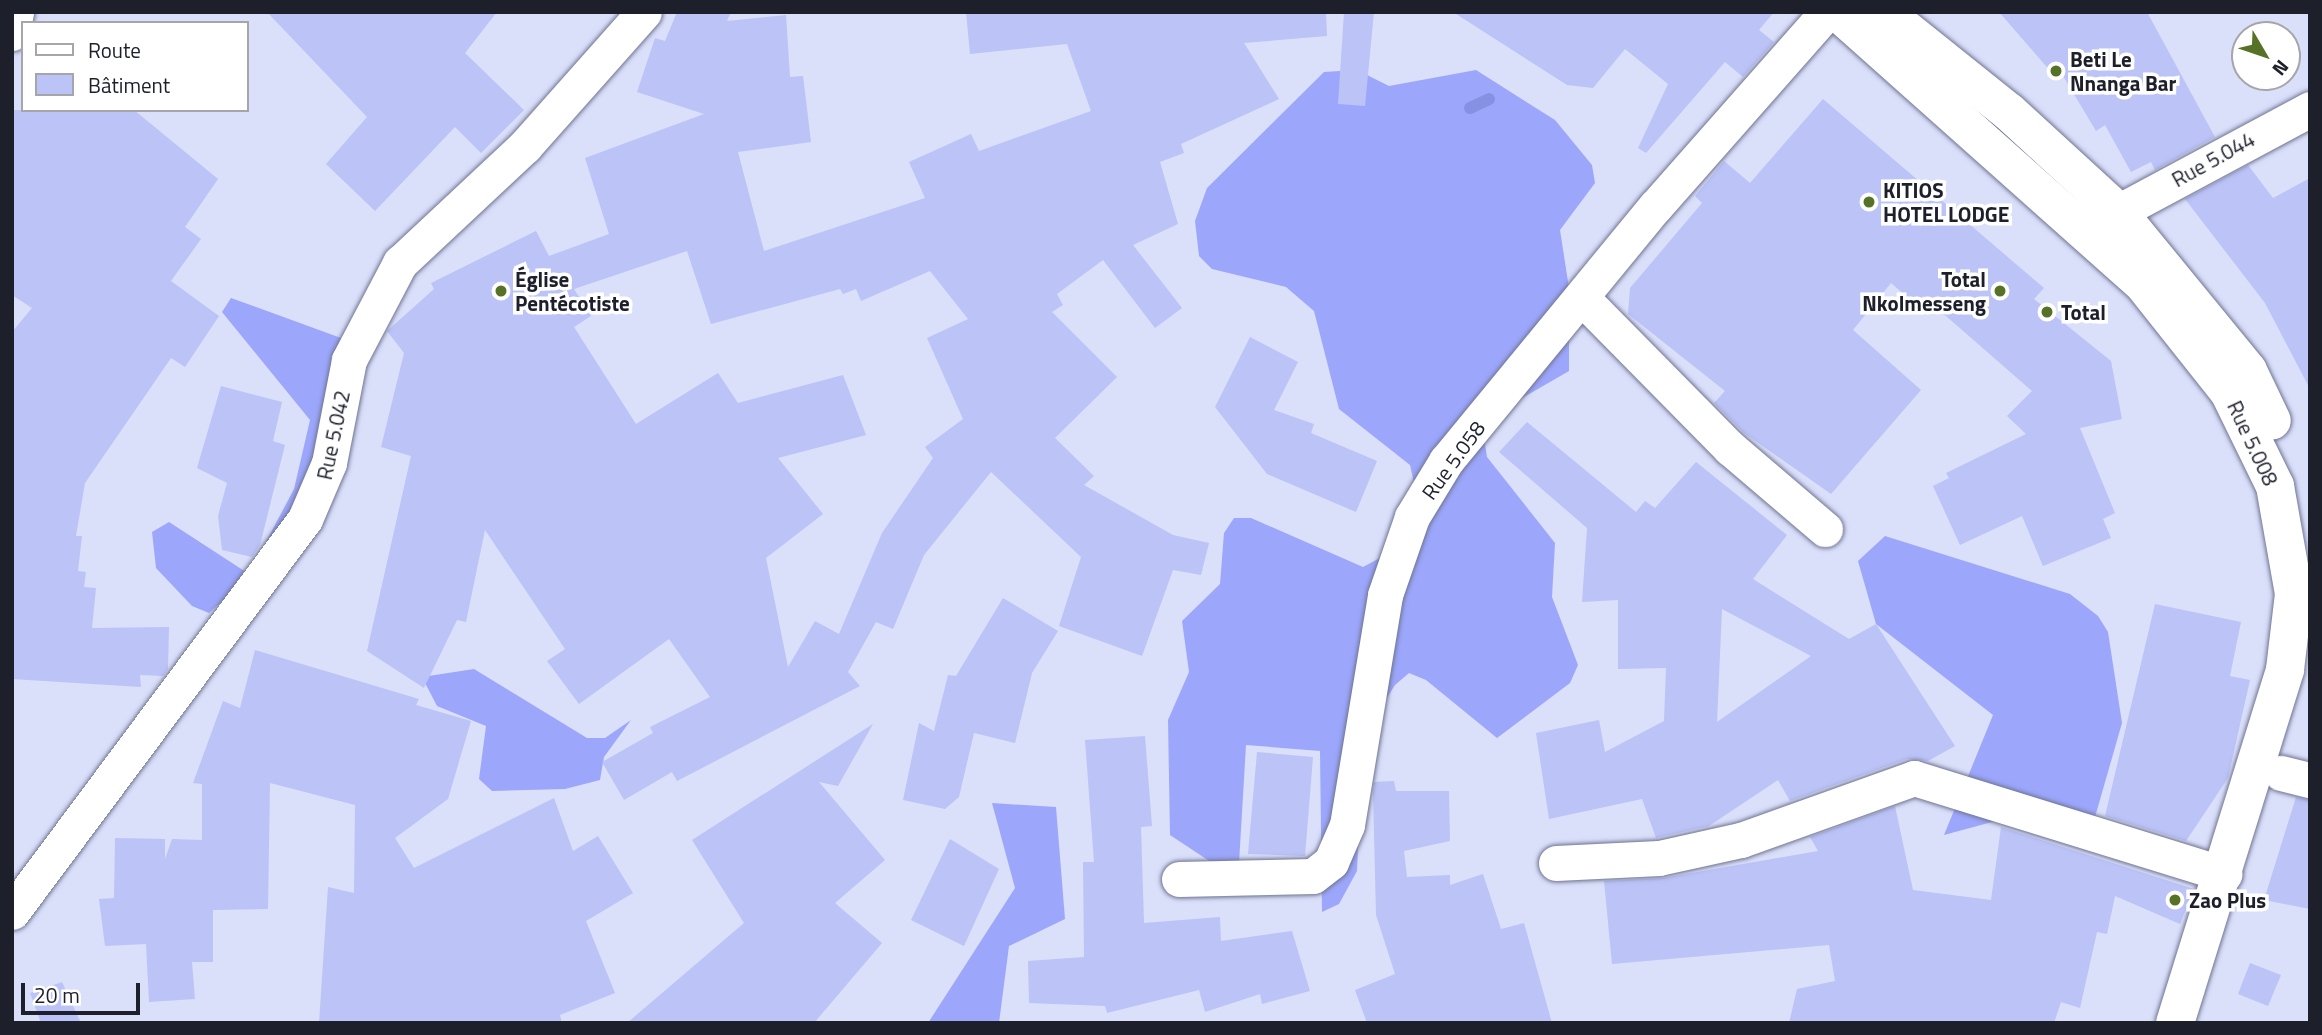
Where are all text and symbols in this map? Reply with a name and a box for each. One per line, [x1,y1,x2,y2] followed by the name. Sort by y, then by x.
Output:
[21,21,248,112] legend
[2231,21,2301,91] north arrow
[88,34,141,66] text: Route
[2070,46,2176,96] place label: Beti Le Nnanga Bar
[2266,54,2297,83] text: N
[2048,63,2064,79] marker: Beti Le Nnanga Bar
[88,69,170,101] text: Bâtiment
[2167,126,2259,192] street label: Rue 5.044
[1883,177,2009,227] place label: KITIOS HOTEL LODGE
[1861,194,1877,210] marker: KITIOS HOTEL LODGE
[515,266,630,316] place label: Église Pentécotiste
[1862,266,1986,316] place label: Total Nkolmesseng
[493,283,509,299] marker: Église Pentécotiste
[1992,283,2008,299] marker: Total Nkolmesseng
[2061,299,2106,325] place label: Total
[2039,304,2055,320] marker: Total
[311,388,355,482] street label: Rue 5.042
[2222,397,2284,489] street label: Rue 5.008
[1416,416,1490,504] street label: Rue 5.058
[2189,887,2266,913] place label: Zao Plus
[2167,892,2183,908] marker: Zao Plus
[24,968,144,1012] scale bar
[34,979,80,1011] text: 20 m

